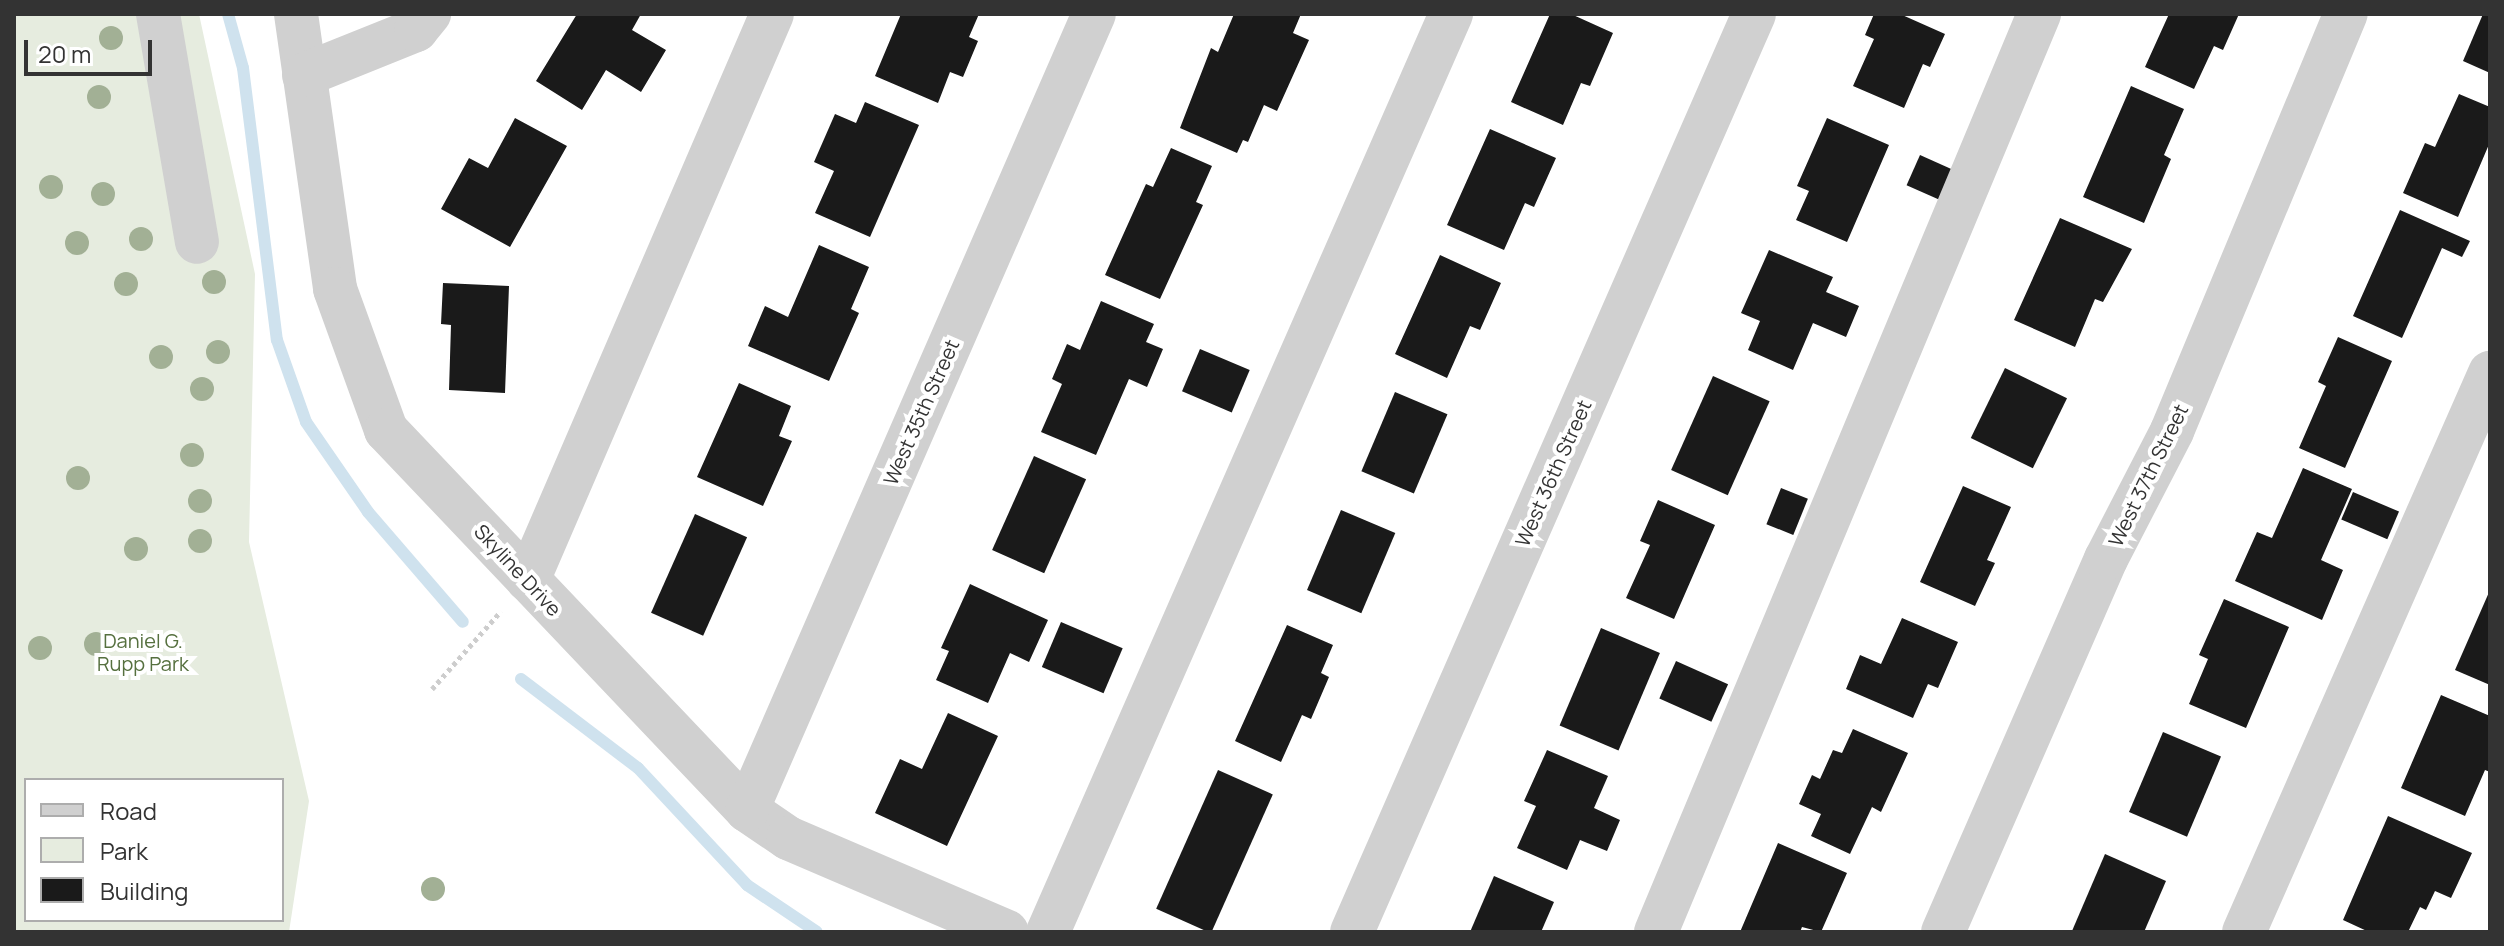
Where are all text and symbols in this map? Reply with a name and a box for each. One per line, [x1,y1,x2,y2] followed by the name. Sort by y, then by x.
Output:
[28,24,156,74] scale bar
[38,37,91,70] text: 20 m
[878,335,964,489] street label: West 35th Street
[1510,396,1596,550] street label: West 36th Street
[2103,400,2193,550] street label: West 37th Street
[470,519,566,621] street label: Skyline Drive
[97,628,189,675] park label: Daniel G. Rupp Park
[24,778,284,922] legend
[100,794,157,827] text: Road
[100,834,148,867] text: Park
[100,874,188,907] text: Building

